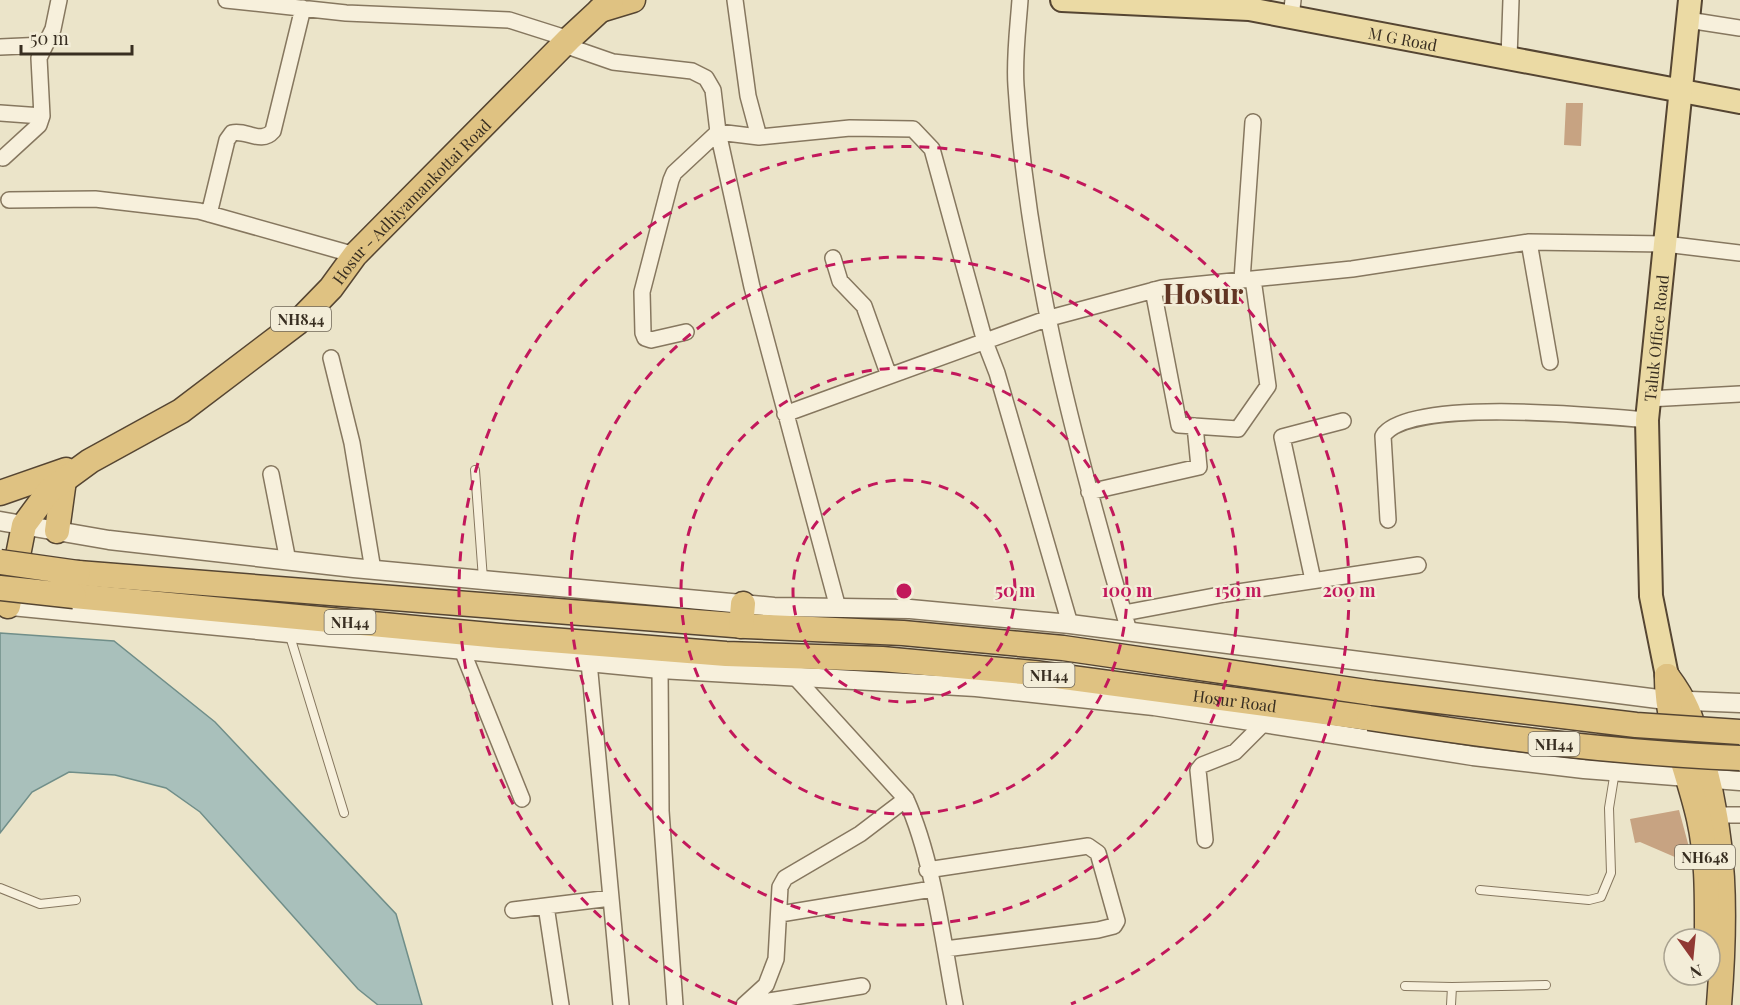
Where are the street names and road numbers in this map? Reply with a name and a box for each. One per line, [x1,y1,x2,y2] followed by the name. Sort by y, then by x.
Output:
[1367,21,1439,55] street label: M G Road
[327,114,495,288] street label: Hosur - Adhiyamankottai Road
[1638,274,1672,402] street label: Taluk Office Road
[271,307,331,331] road number: NH844
[324,610,376,634] road number: NH44
[1024,663,1074,687] road number: NH44
[1192,684,1278,716] street label: Hosur Road
[1528,732,1580,756] road number: NH44
[1675,845,1735,869] road number: NH648

